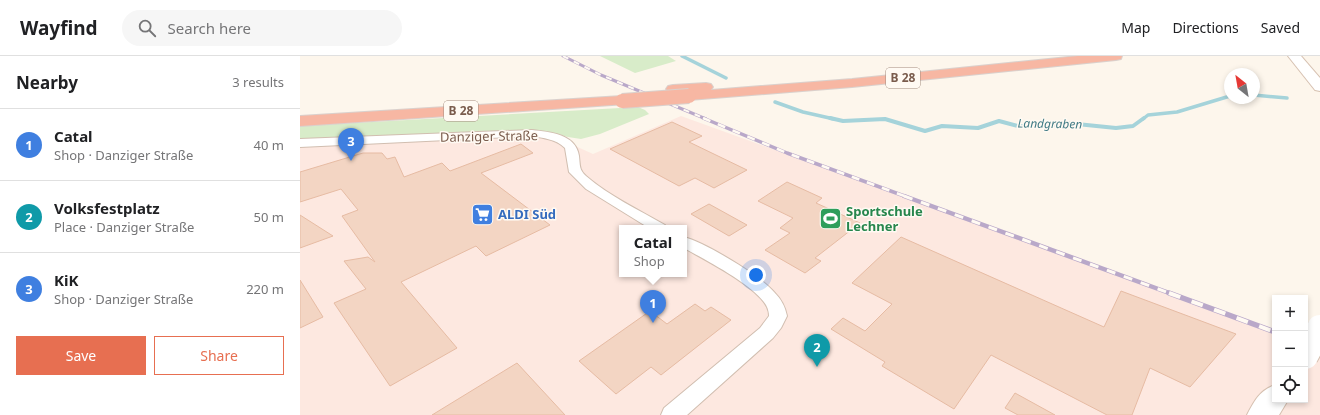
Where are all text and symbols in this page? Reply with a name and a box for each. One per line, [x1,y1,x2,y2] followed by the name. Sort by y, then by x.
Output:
[122,10,402,46] search box
[20,15,98,41] text: Wayfind
[136,17,158,39] icon: search
[168,18,251,38] text: Search here
[1121,18,1150,37] text: Map
[1172,18,1239,37] text: Directions
[1261,18,1300,37] text: Saved
[886,68,920,88] road number: B 28
[1224,68,1260,104] north arrow
[16,71,78,94] text: Nearby
[232,73,284,91] text: 3 results
[444,101,478,121] road number: B 28
[1018,114,1083,133] water label: Landgraben
[54,126,93,146] text: Catal
[440,126,538,146] street label: Danziger Straße
[338,128,364,161] pin: 3
[25,136,33,154] text: 1
[254,136,284,154] text: 40 m
[54,146,193,164] text: Shop · Danziger Straße
[54,198,160,218] text: Volksfestplatz
[470,201,496,227] supermarket icon: ALDI Süd
[846,202,923,235] place label: Sportschule Lechner
[498,205,556,223] place label: ALDI Süd
[817,205,843,231] sports icon: Sportschule Lechner
[25,208,33,226] text: 2
[254,208,284,226] text: 50 m
[54,218,194,236] text: Place · Danziger Straße
[619,225,687,277] popup
[634,232,672,252] text: Catal
[634,252,665,270] text: Shop
[746,265,766,285] your location
[54,270,78,290] text: KiK
[25,280,33,298] text: 3
[246,280,284,298] text: 220 m
[54,290,193,308] text: Shop · Danziger Straße
[640,290,666,323] pin: 1
[1272,295,1308,403] map controls
[1272,295,1308,331] button: +
[1272,331,1308,367] button: −
[804,334,830,367] pin: 2
[16,336,146,375] button: Save
[154,336,284,375] button: Share
[1272,367,1308,403] button: locate

